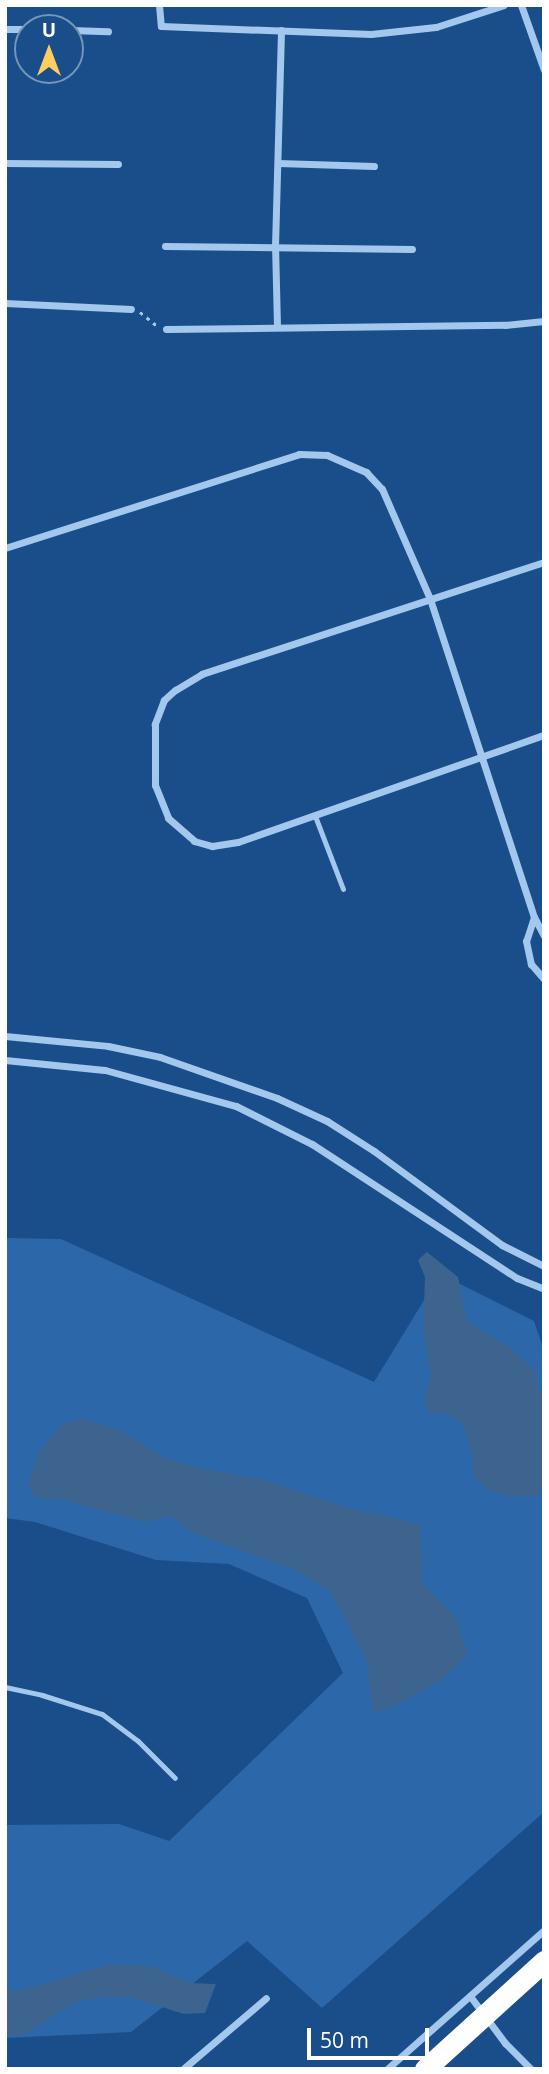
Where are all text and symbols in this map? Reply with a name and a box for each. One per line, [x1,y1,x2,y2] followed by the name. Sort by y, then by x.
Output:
[14,14,84,84] north arrow
[42,17,56,43] text: U
[311,2014,434,2058] scale bar
[320,2026,369,2054] text: 50 m

